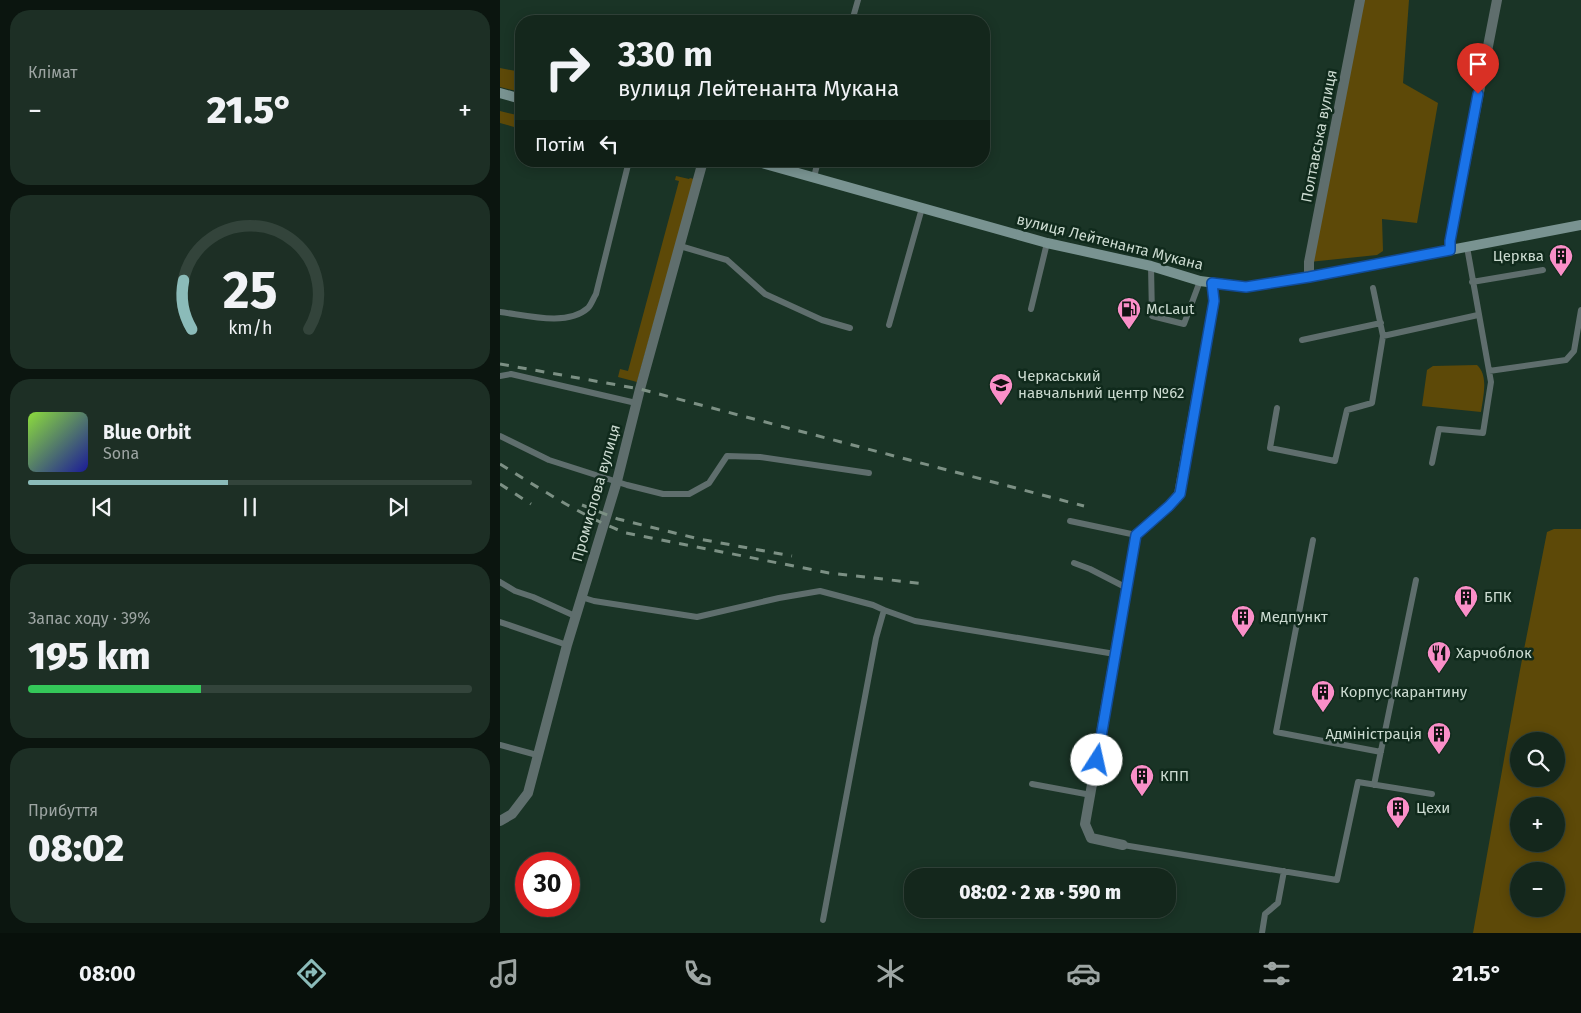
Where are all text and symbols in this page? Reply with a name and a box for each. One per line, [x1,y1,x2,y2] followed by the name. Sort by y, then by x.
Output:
[618,33,713,75] text: 330 m
[535,35,600,100] icon: right
[1457,43,1499,94] pin
[1464,50,1492,78] icon: arrive
[28,63,78,82] text: Клімат
[1297,68,1341,204] street label: Полтавська вулиця
[618,75,899,102] text: вулиця Лейтенанта Мукана
[207,87,293,133] text: 21.5°
[28,94,42,127] text: −
[458,94,472,127] text: +
[595,130,623,158] icon: left
[535,133,585,156] text: Потім
[1015,210,1205,274] street label: вулиця Лейтенанта Мукана
[1548,243,1574,277] building icon: Церква
[1493,247,1544,265] place label: Церква
[223,259,277,322] text: 25
[1116,296,1142,330] fuel station icon: McLaut
[1146,300,1195,318] place label: McLaut
[228,317,272,339] text: km/h
[1018,367,1184,402] place label: Черкаський навчальний центр №62
[988,372,1014,406] school or university icon: Черкаський навчальний центр №62
[103,421,191,444] text: Blue Orbit
[568,422,624,564] street label: Промислова вулиця
[103,444,139,463] text: Sona
[88,493,116,521] icon: previous
[236,493,264,521] icon: pause
[384,493,412,521] icon: next
[1453,584,1479,618] building icon: БПК
[1484,588,1512,606] place label: БПК
[1230,604,1256,638] building icon: Медпункт
[1260,608,1328,626] place label: Медпункт
[28,609,150,628] text: Запас ходу · 39%
[28,633,150,679] text: 195 km
[1426,640,1452,674] restaurant icon: Харчоблок
[1456,644,1532,662] place label: Харчоблок
[1310,679,1336,713] building icon: Корпус карантину
[1340,683,1468,701] place label: Корпус карантину
[1426,721,1452,755] building icon: Адміністрація
[1325,725,1422,743] place label: Адміністрація
[1510,732,1565,917] map controls
[1510,732,1565,787] button: search
[1070,733,1122,785] position arrow
[1129,763,1155,797] building icon: КПП
[1160,767,1189,785] place label: КПП
[1385,795,1411,829] building icon: Цехи
[1510,797,1565,852] button: +
[1416,799,1450,817] place label: Цехи
[28,801,98,820] text: Прибуття
[28,825,124,871] text: 08:02
[515,852,580,917] speed limit sign: 30
[1510,862,1565,917] button: −
[959,881,1121,904] text: 08:02 · 2 хв · 590 m
[294,956,329,991] icon: directions
[487,956,522,991] icon: music
[680,956,715,991] icon: phone
[873,956,908,991] icon: climate
[1066,956,1101,991] icon: car
[1259,956,1294,991] icon: filters
[79,960,136,987] text: 08:00
[1452,960,1502,987] text: 21.5°

